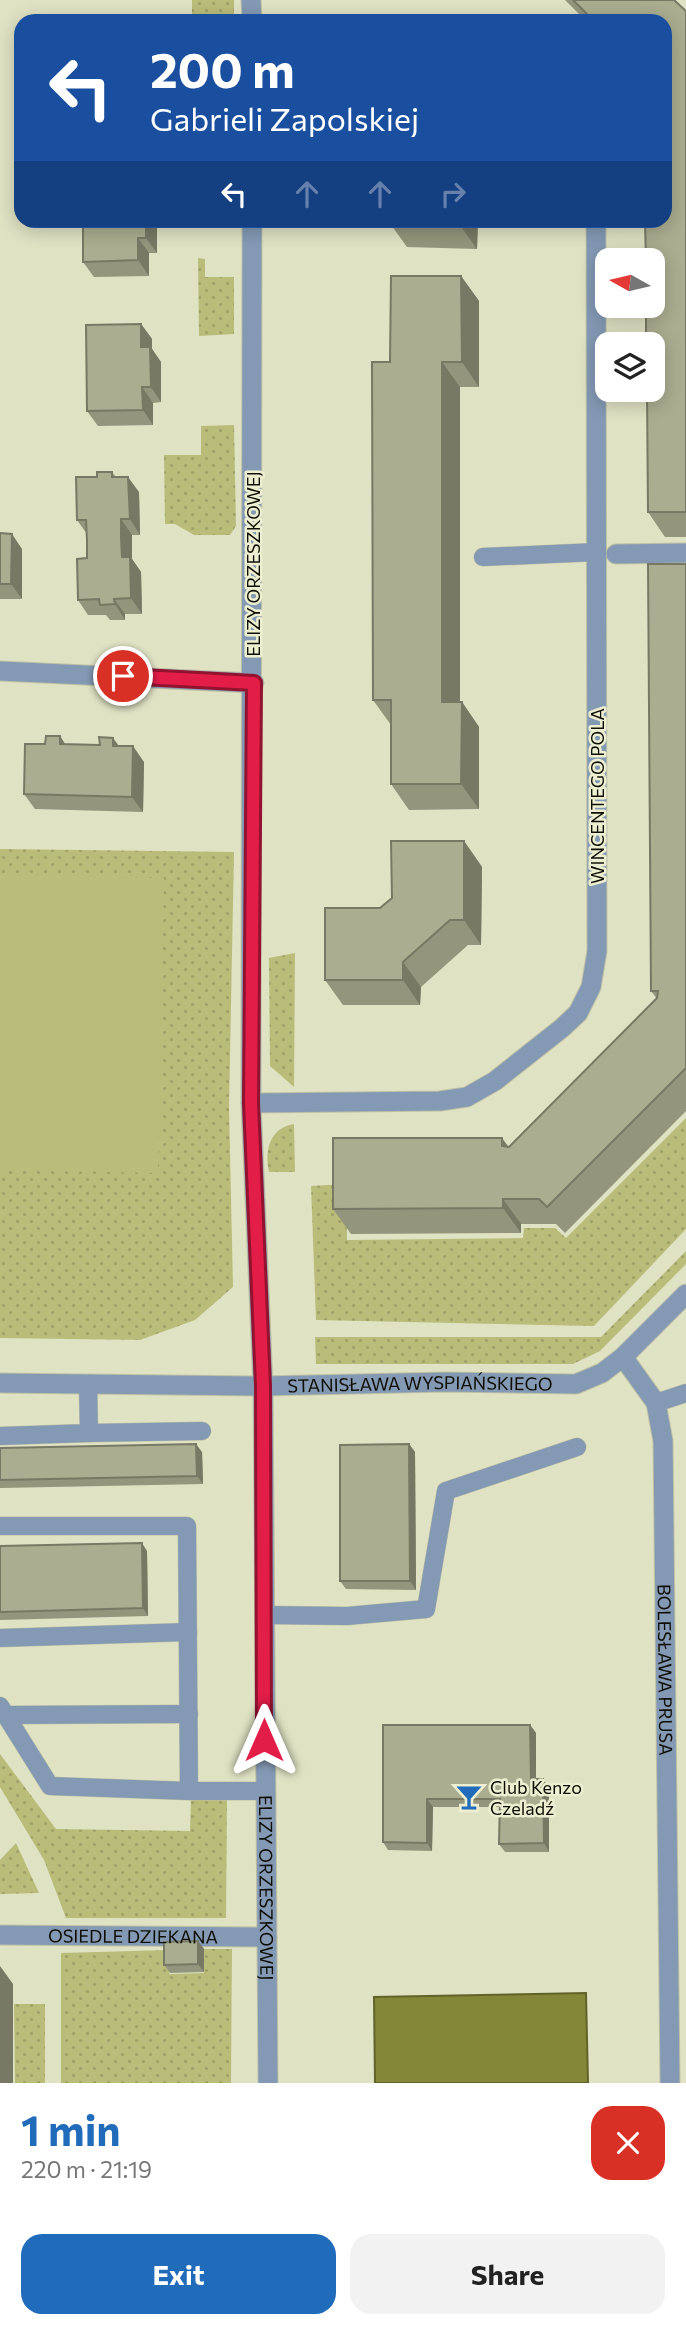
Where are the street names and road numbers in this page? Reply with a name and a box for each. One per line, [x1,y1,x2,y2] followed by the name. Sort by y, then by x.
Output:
[242,471,264,657] street label: ELIZY ORZESZKOWEJ
[586,708,608,884] street label: WINCENTEGO POLA
[287,1371,553,1396] street label: STANISŁAWA WYSPIAŃSKIEGO
[654,1584,677,1756] street label: BOLESŁAWA PRUSA
[255,1795,278,1981] street label: ELIZY ORZESZKOWEJ
[48,1924,218,1948] street label: OSIEDLE DZIEKANA

